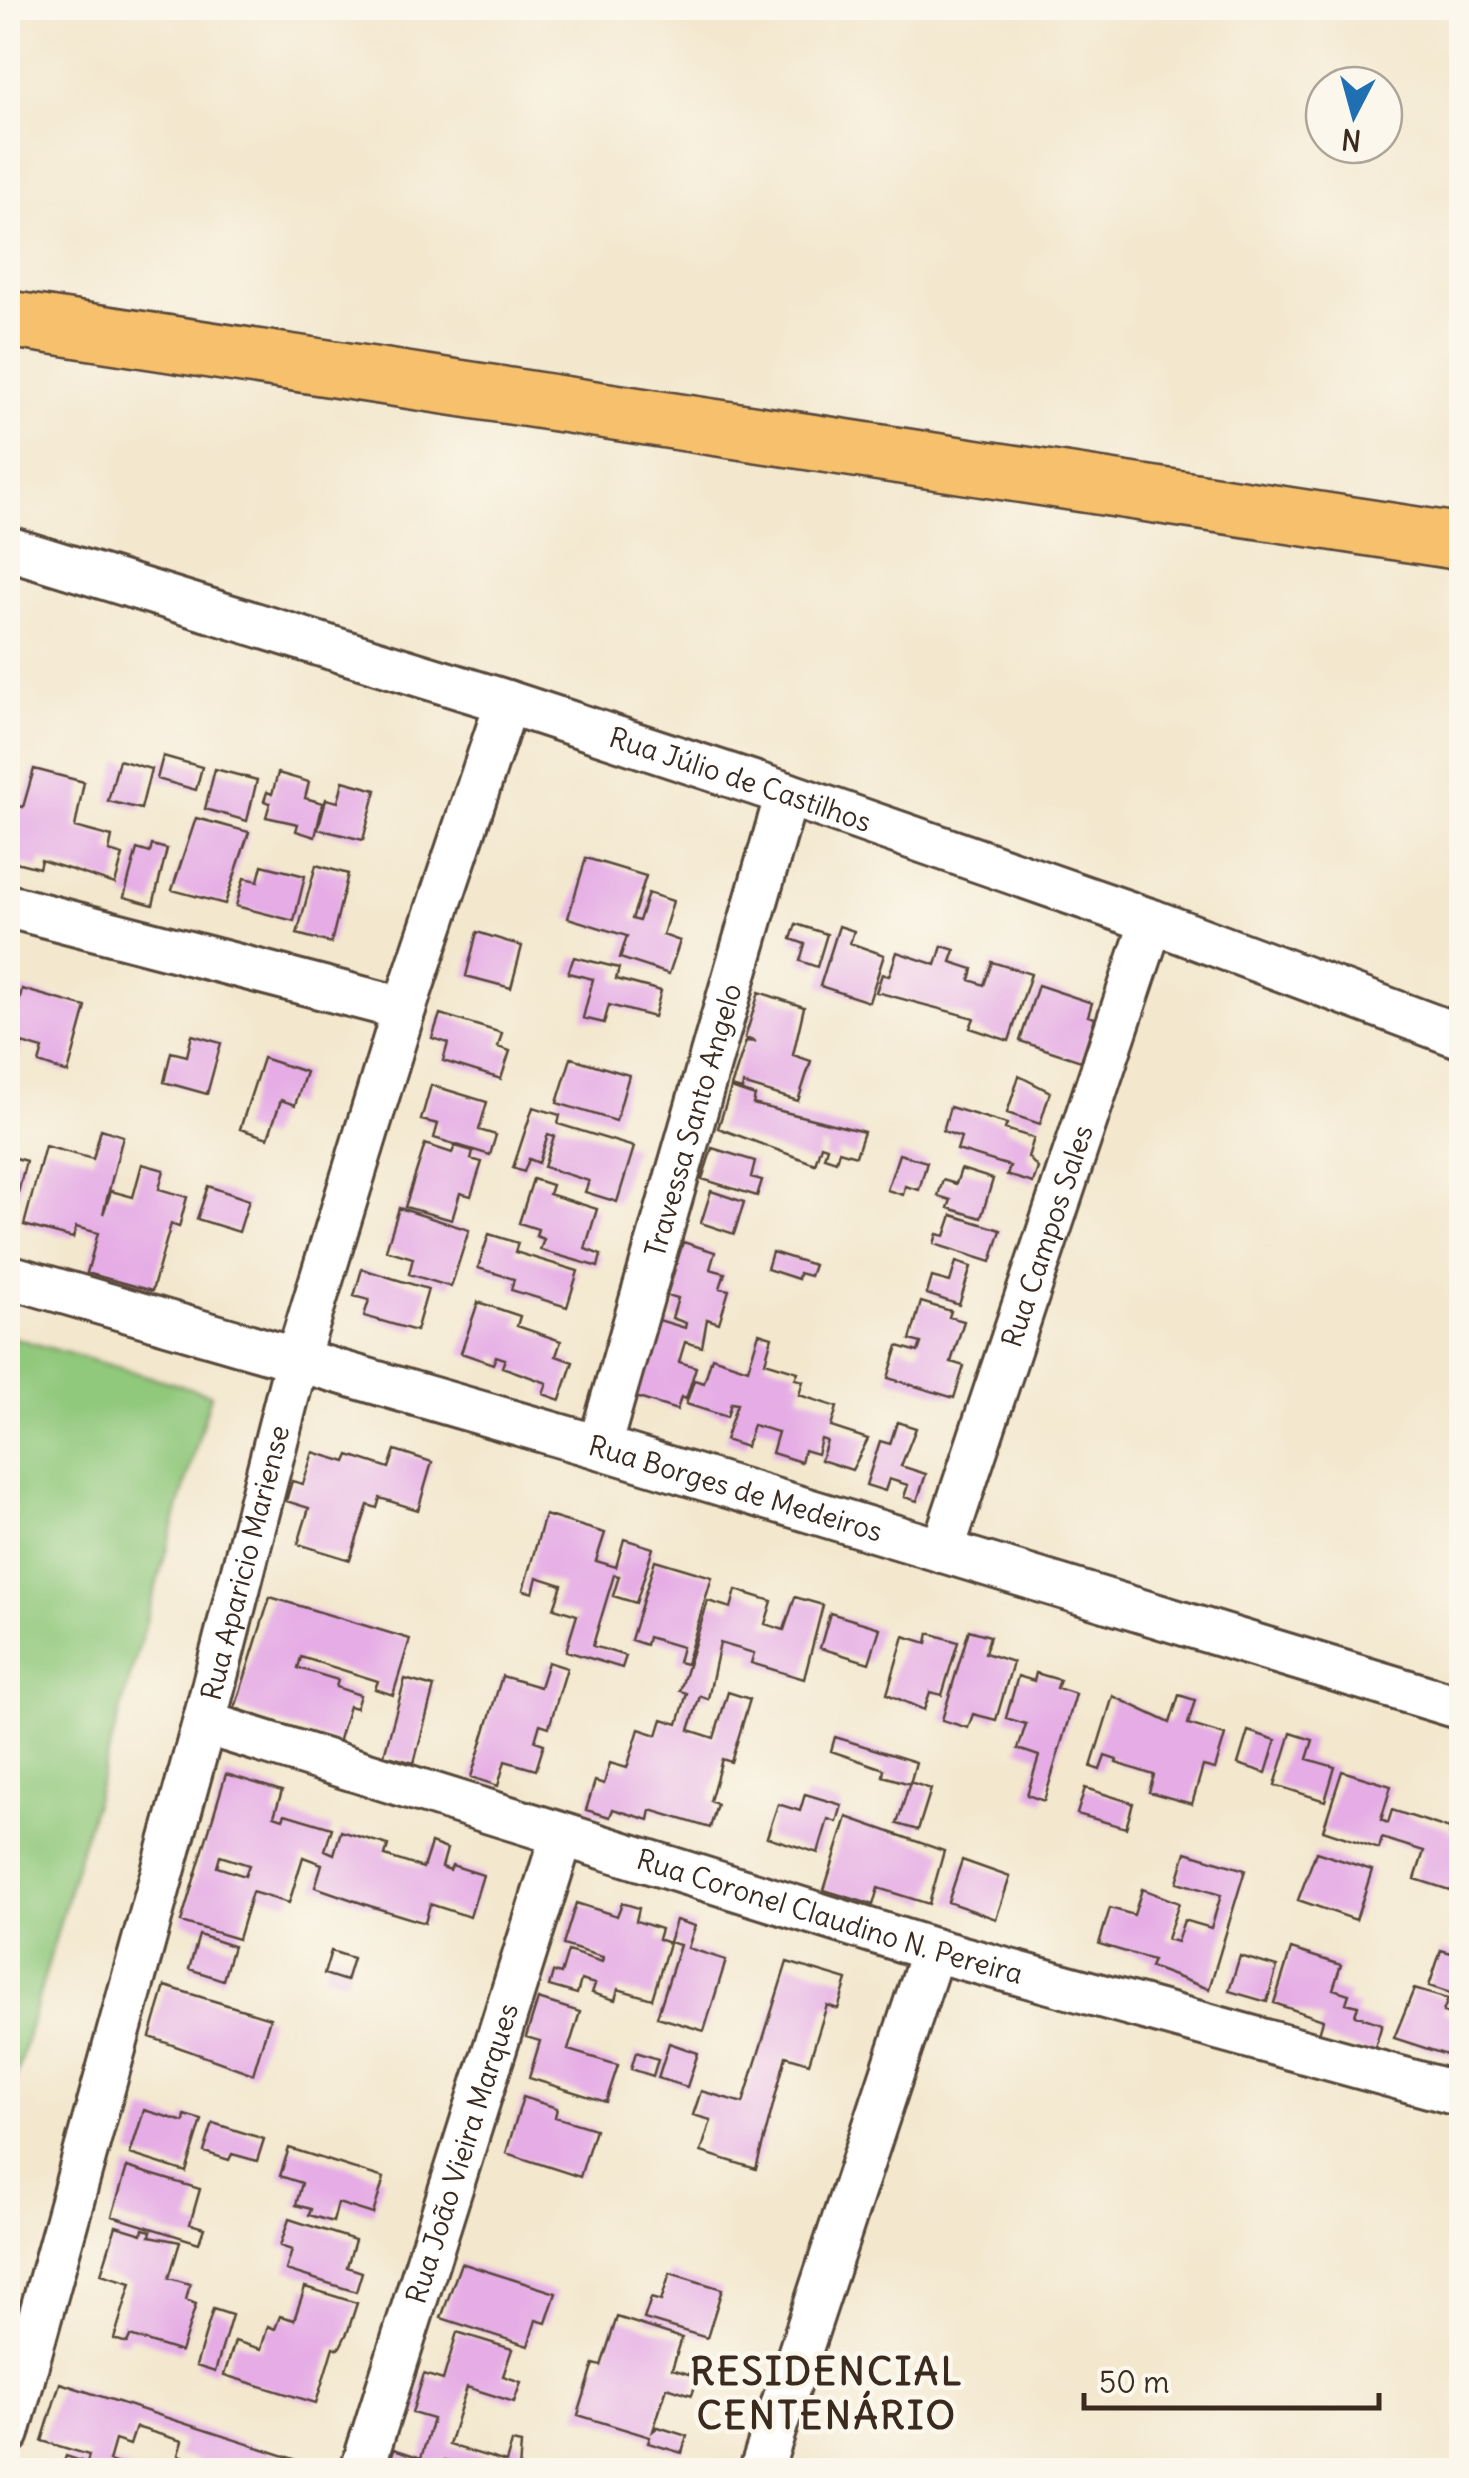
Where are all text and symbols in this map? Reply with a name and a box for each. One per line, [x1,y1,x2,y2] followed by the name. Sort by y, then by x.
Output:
[1304,65,1404,165] north arrow
[1340,121,1363,159] text: N
[605,719,876,840] street label: Rua Júlio de Castilhos
[637,979,750,1261] street label: Travessa Santo Angelo
[993,1120,1101,1352] street label: Rua Campos Sales
[193,1421,297,1704] street label: Rua Aparicio Mariense
[585,1427,887,1550] street label: Rua Borges de Medeiros
[632,1841,1027,1992] street label: Rua Coronel Claudino N. Pereira
[398,1999,526,2308] street label: Rua João Vieira Marques
[690,2348,964,2439] district label: RESIDENCIAL CENTENÁRIO
[1084,2348,1379,2410] scale bar
[1099,2363,1169,2401] text: 50 m

